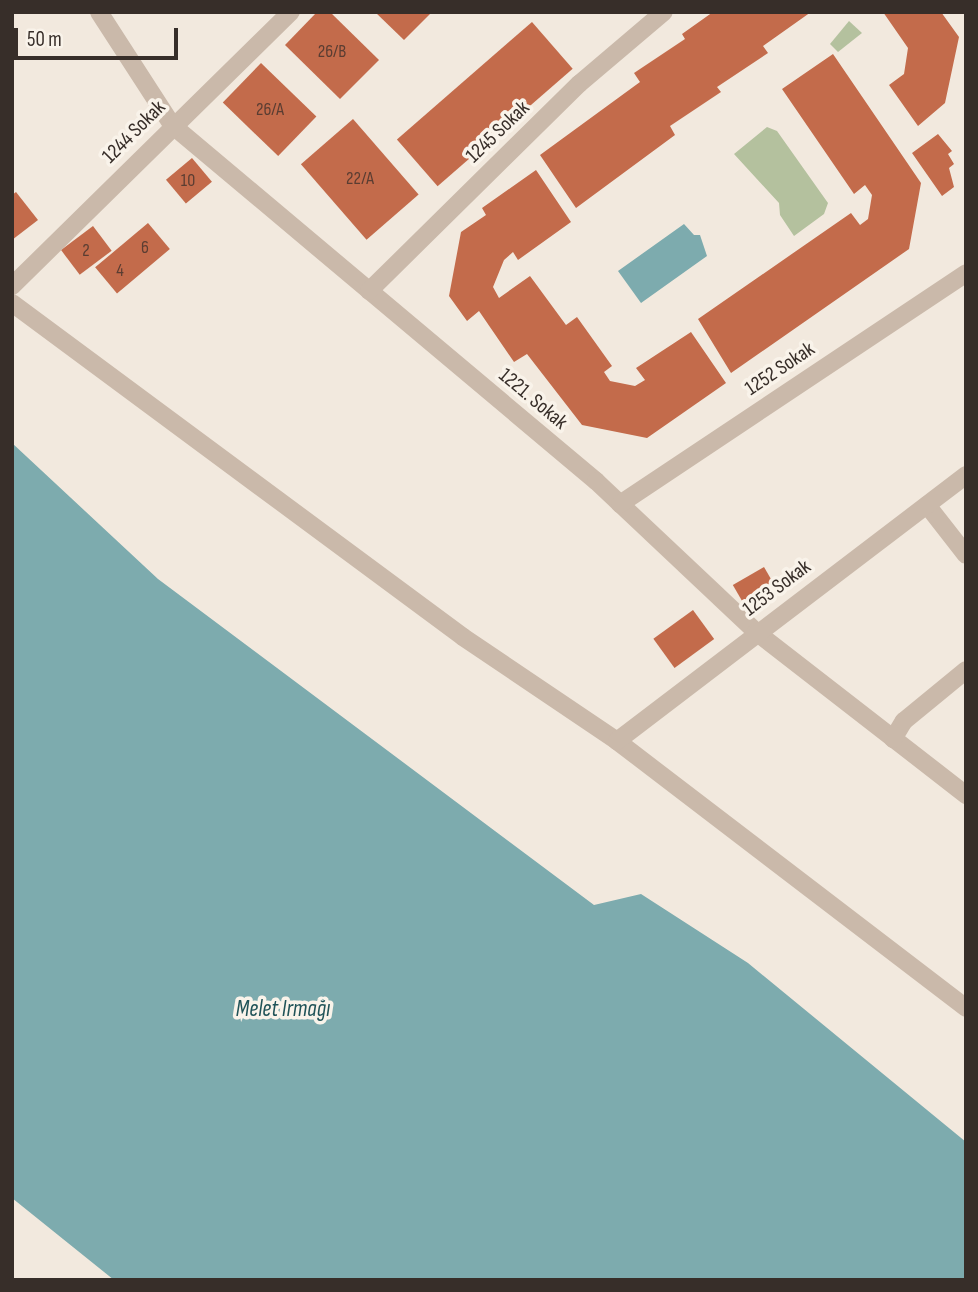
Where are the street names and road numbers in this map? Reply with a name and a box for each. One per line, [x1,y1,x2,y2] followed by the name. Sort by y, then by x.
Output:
[97,95,171,169] street label: 1244 Sokak
[461,96,535,168] street label: 1245 Sokak
[740,337,820,401] street label: 1252 Sokak
[493,363,573,435] street label: 1221. Sokak
[738,554,816,622] street label: 1253 Sokak

